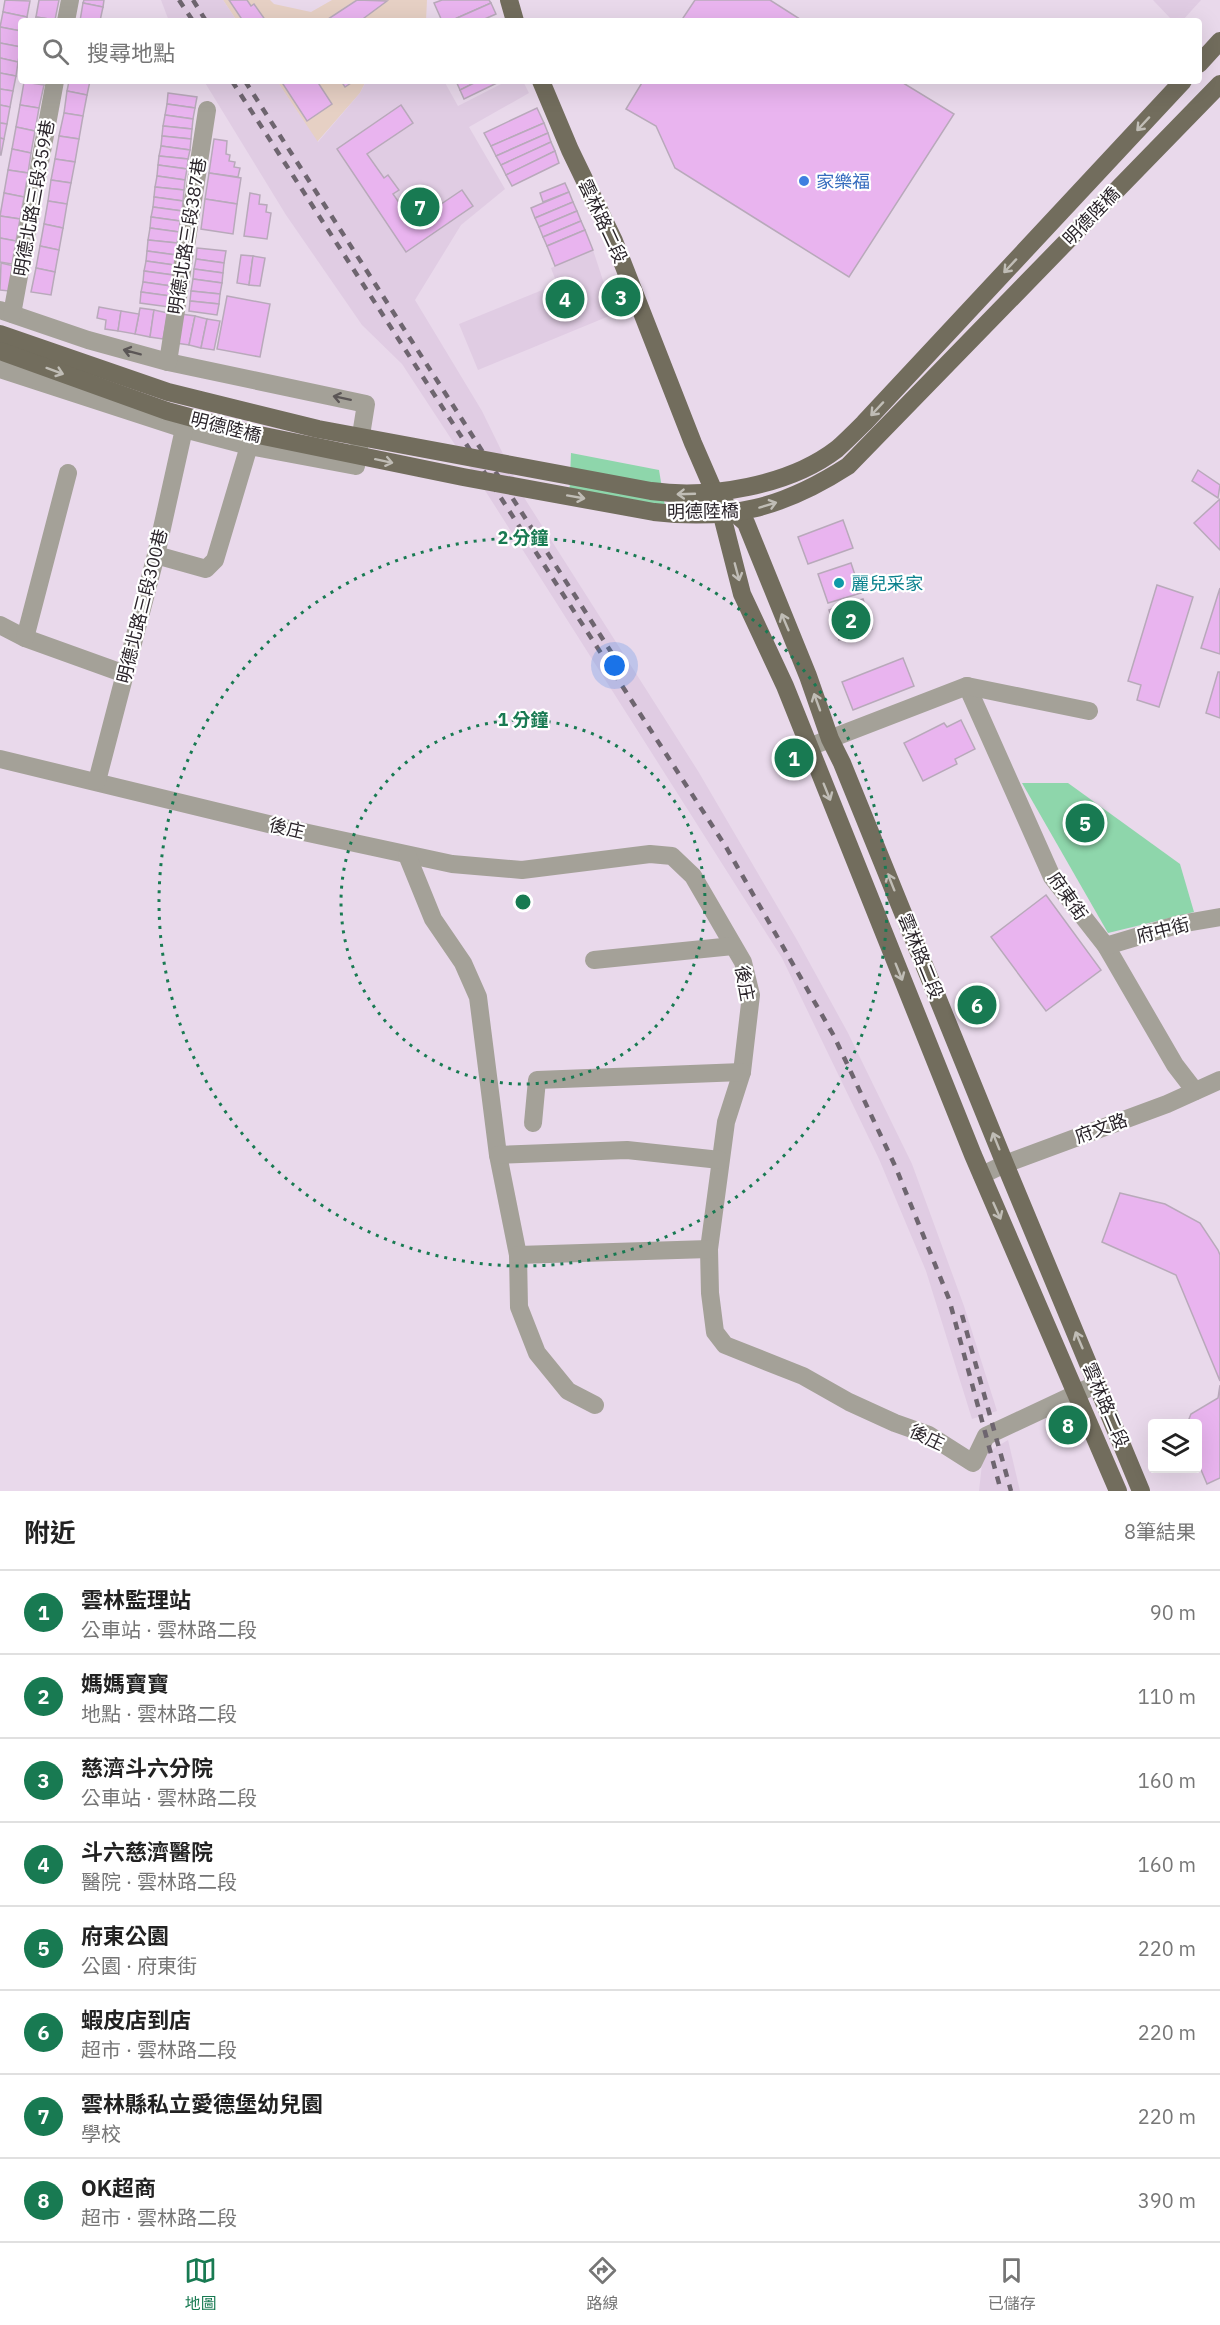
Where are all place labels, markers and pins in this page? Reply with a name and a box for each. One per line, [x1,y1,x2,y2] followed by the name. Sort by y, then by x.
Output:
[816,170,870,193] place label: 家樂福
[797,174,811,188] marker: 家樂福
[400,184,440,230] pin: 7
[602,274,640,320] pin: 3
[546,276,584,322] pin: 4
[851,572,923,595] place label: 麗兒采家
[832,576,846,590] marker: 麗兒采家
[832,598,870,642] pin: 2
[774,736,814,780] pin: 1
[1066,800,1104,846] pin: 5
[513,892,533,912] centre of rings
[958,982,996,1028] pin: 6
[1048,1402,1088,1448] pin: 8

